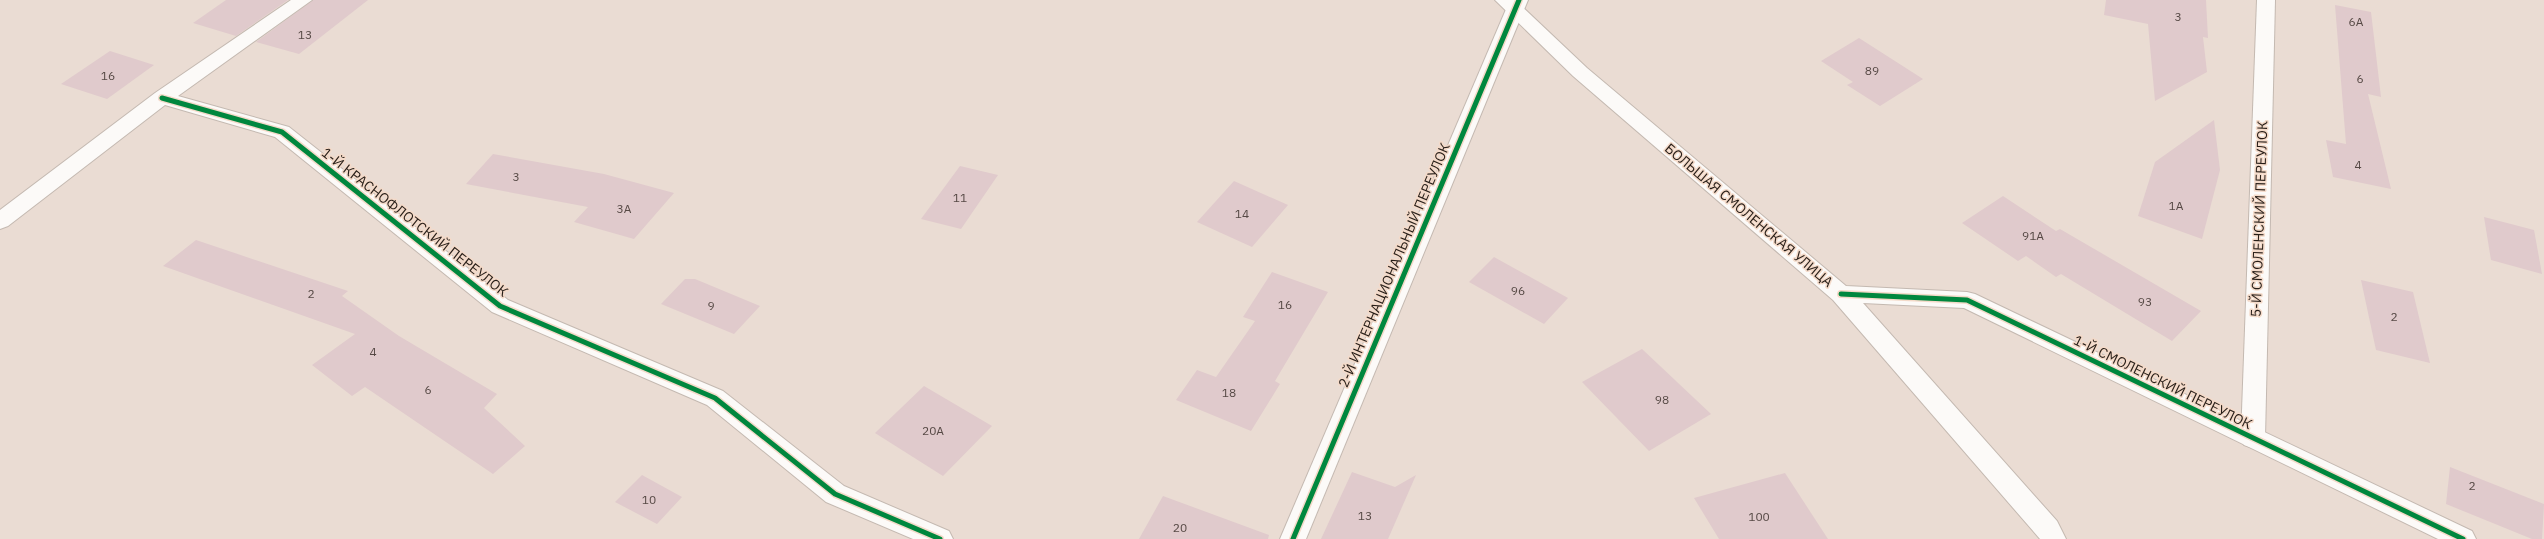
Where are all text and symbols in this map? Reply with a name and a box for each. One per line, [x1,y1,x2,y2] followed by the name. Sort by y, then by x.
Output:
[2174,9,2182,24] house number: 3
[2349,14,2364,29] house number: 6А
[298,27,312,42] house number: 13
[1865,63,1879,78] house number: 89
[101,68,115,83] house number: 16
[2356,71,2364,86] house number: 6
[2246,120,2271,317] street label: 5-Й СМОЛЕНСКИЙ ПЕРЕУЛОК
[1661,139,1837,291] street label: БОЛЬШАЯ СМОЛЕНСКАЯ УЛИЦА
[1333,140,1454,390] street label: 2-Й ИНТЕРНАЦИОНАЛЬНЫЙ ПЕРЕУЛОК
[318,143,513,301] street label: 1-Й КРАСНОФЛОТСКИЙ ПЕРЕУЛОК
[2354,157,2362,172] house number: 4
[512,169,520,184] house number: 3
[953,190,967,205] house number: 11
[2169,198,2184,213] house number: 1А
[617,201,632,216] house number: 3А
[1235,206,1249,221] house number: 14
[2022,228,2044,243] house number: 91А
[1511,283,1525,298] house number: 96
[307,286,315,301] house number: 2
[2138,294,2152,309] house number: 93
[1278,297,1292,312] house number: 16
[707,298,715,313] house number: 9
[2390,309,2398,324] house number: 2
[2071,330,2256,433] street label: 1-Й СМОЛЕНСКИЙ ПЕРЕУЛОК
[369,344,377,359] house number: 4
[424,382,432,397] house number: 6
[1222,385,1236,400] house number: 18
[1655,392,1669,407] house number: 98
[922,423,944,438] house number: 20А
[2468,478,2476,493] house number: 2
[642,492,656,507] house number: 10
[1358,508,1372,523] house number: 13
[1748,509,1770,524] house number: 100
[1173,520,1187,535] house number: 20

